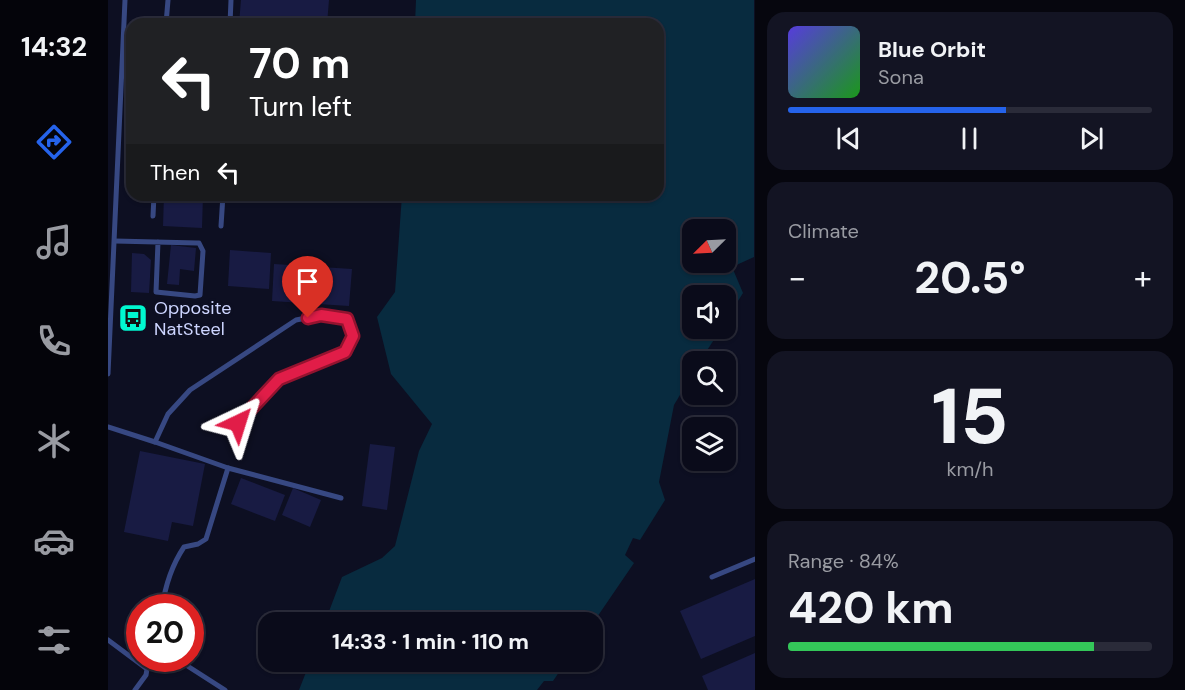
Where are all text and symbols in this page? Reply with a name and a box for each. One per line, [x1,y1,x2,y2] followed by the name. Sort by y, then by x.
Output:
[21,29,87,64] text: 14:32
[878,35,986,64] text: Blue Orbit
[249,36,350,91] text: 70 m
[150,42,228,120] icon: left
[878,64,924,90] text: Sona
[249,89,352,124] text: Turn left
[33,121,75,163] icon: directions
[832,122,865,155] icon: previous
[953,122,986,155] icon: pause
[1075,122,1108,155] icon: next
[212,156,245,189] icon: left
[150,158,200,187] text: Then
[788,218,859,244] text: Climate
[682,219,736,273] north arrow
[682,219,736,471] map controls
[33,221,75,263] icon: music
[914,248,1026,307] text: 20.5°
[282,256,333,318] pin
[788,256,806,299] text: −
[1134,256,1152,299] text: +
[291,265,324,298] icon: arrive
[682,285,736,339] button: sound
[154,296,232,341] place label: Opposite NatSteel
[117,302,149,334] bus stop icon: Opposite NatSteel
[33,320,75,362] icon: phone
[682,351,736,405] button: search
[932,366,1008,467] text: 15
[206,391,270,455] position arrow
[682,417,736,471] button: layers
[33,420,75,462] icon: climate
[946,456,994,482] text: km/h
[33,520,75,562] icon: car
[788,548,899,574] text: Range · 84%
[788,578,954,637] text: 420 km
[126,594,204,672] speed limit sign: 20
[33,619,75,661] icon: filters
[332,627,529,656] text: 14:33 · 1 min · 110 m

